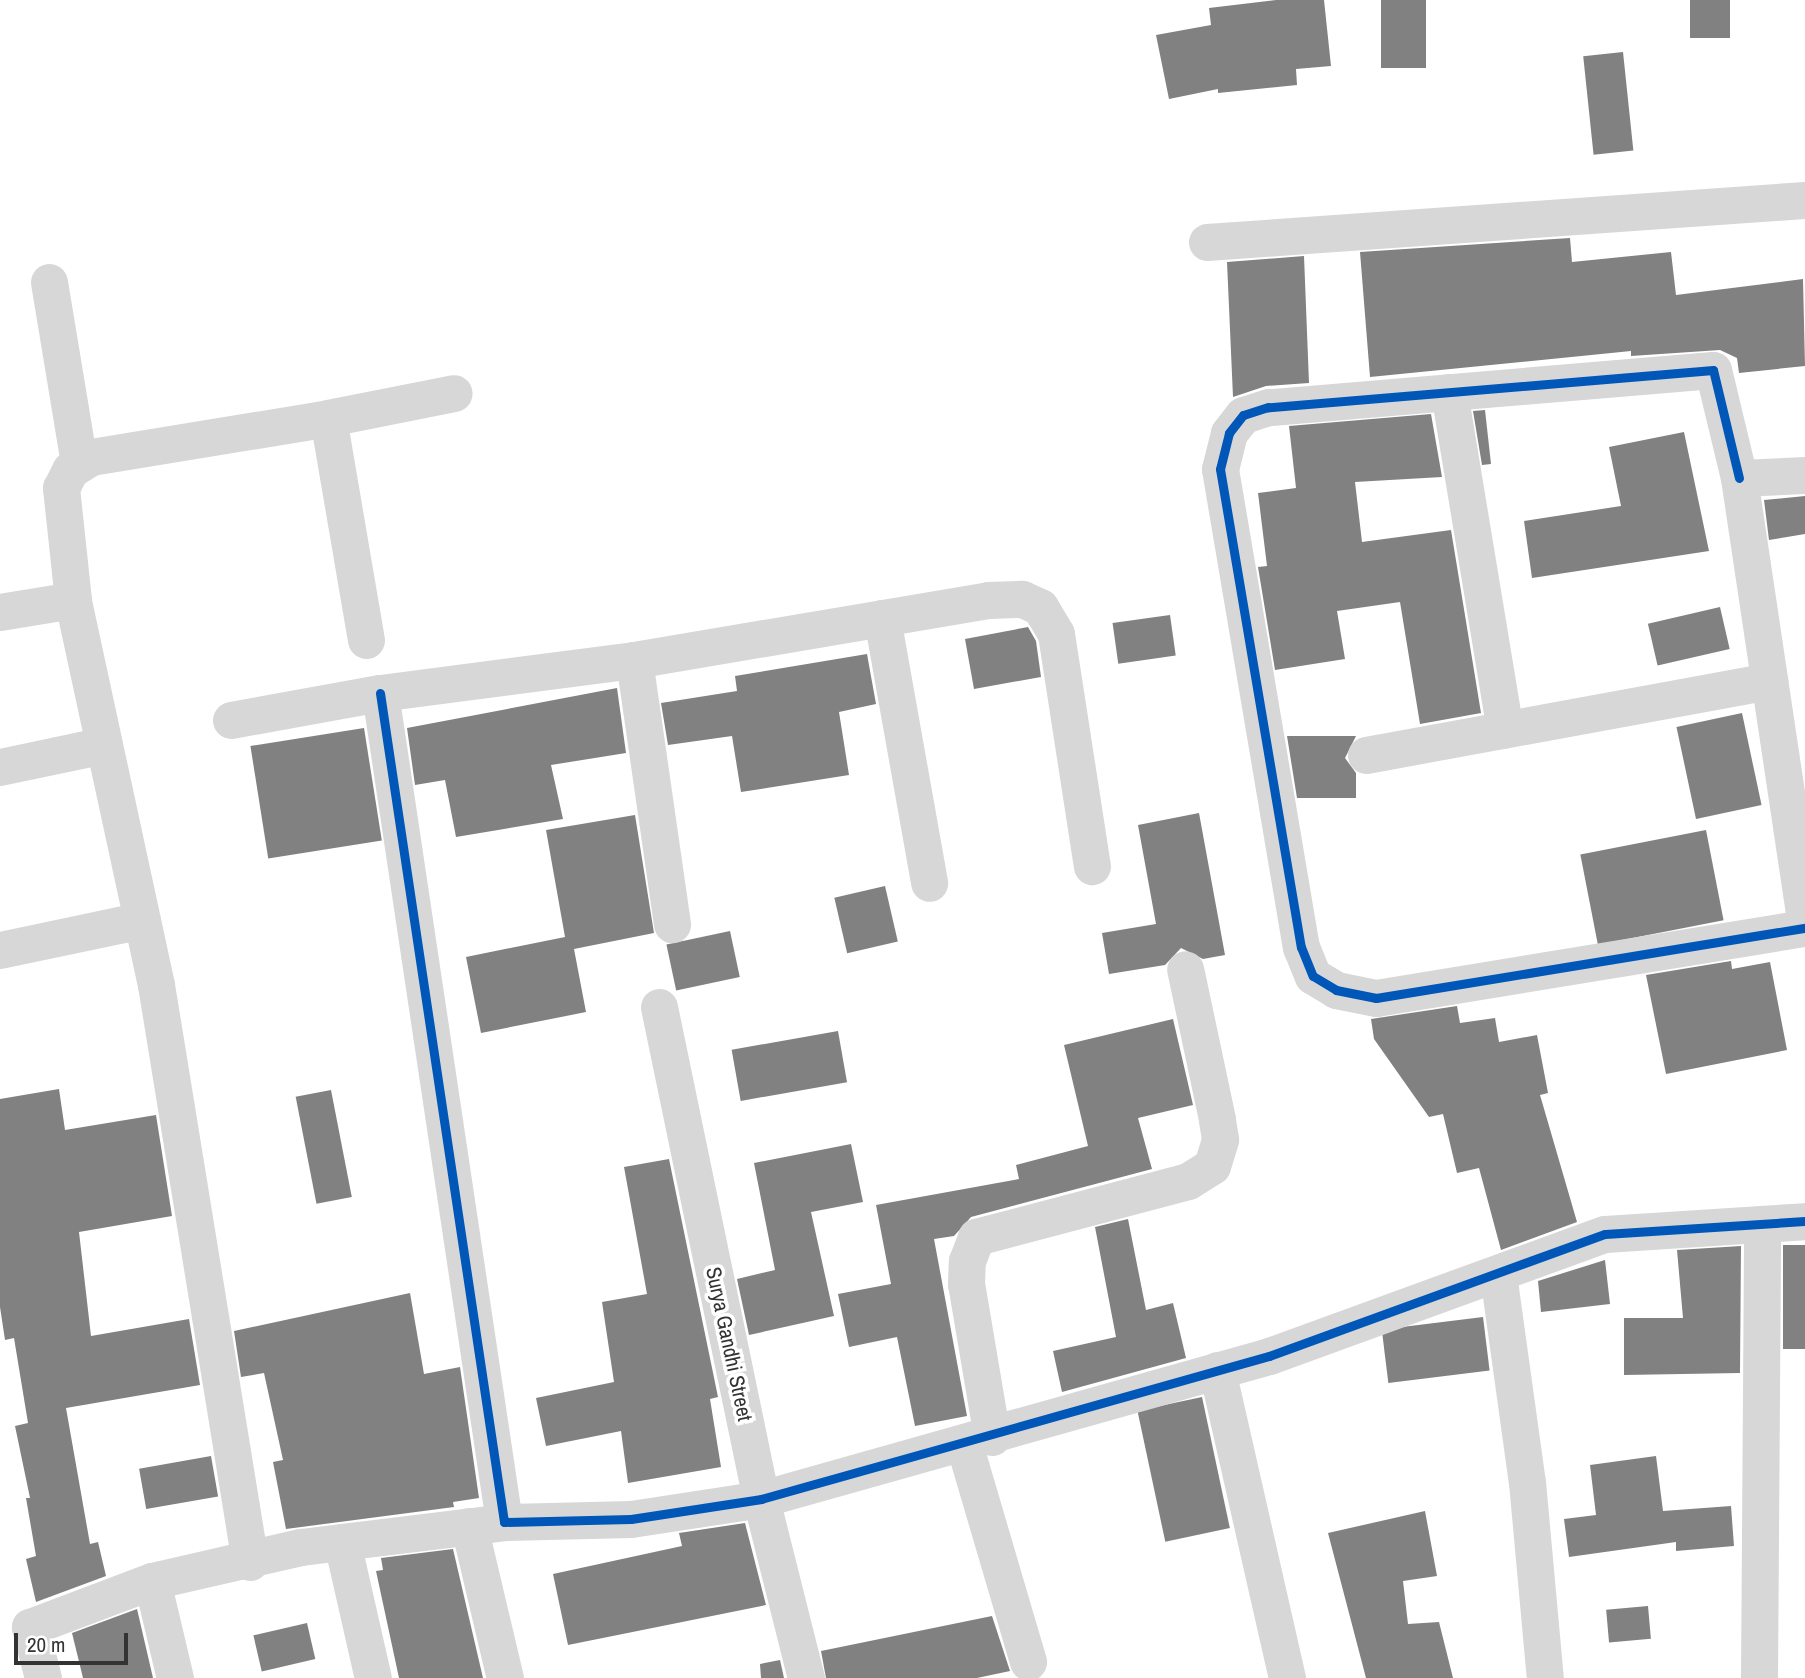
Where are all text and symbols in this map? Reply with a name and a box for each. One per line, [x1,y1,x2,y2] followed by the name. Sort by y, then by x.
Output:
[700,1265,758,1423] street label: Surya Gandhi Street
[18,1618,131,1662] scale bar
[27,1630,65,1659] text: 20 m

